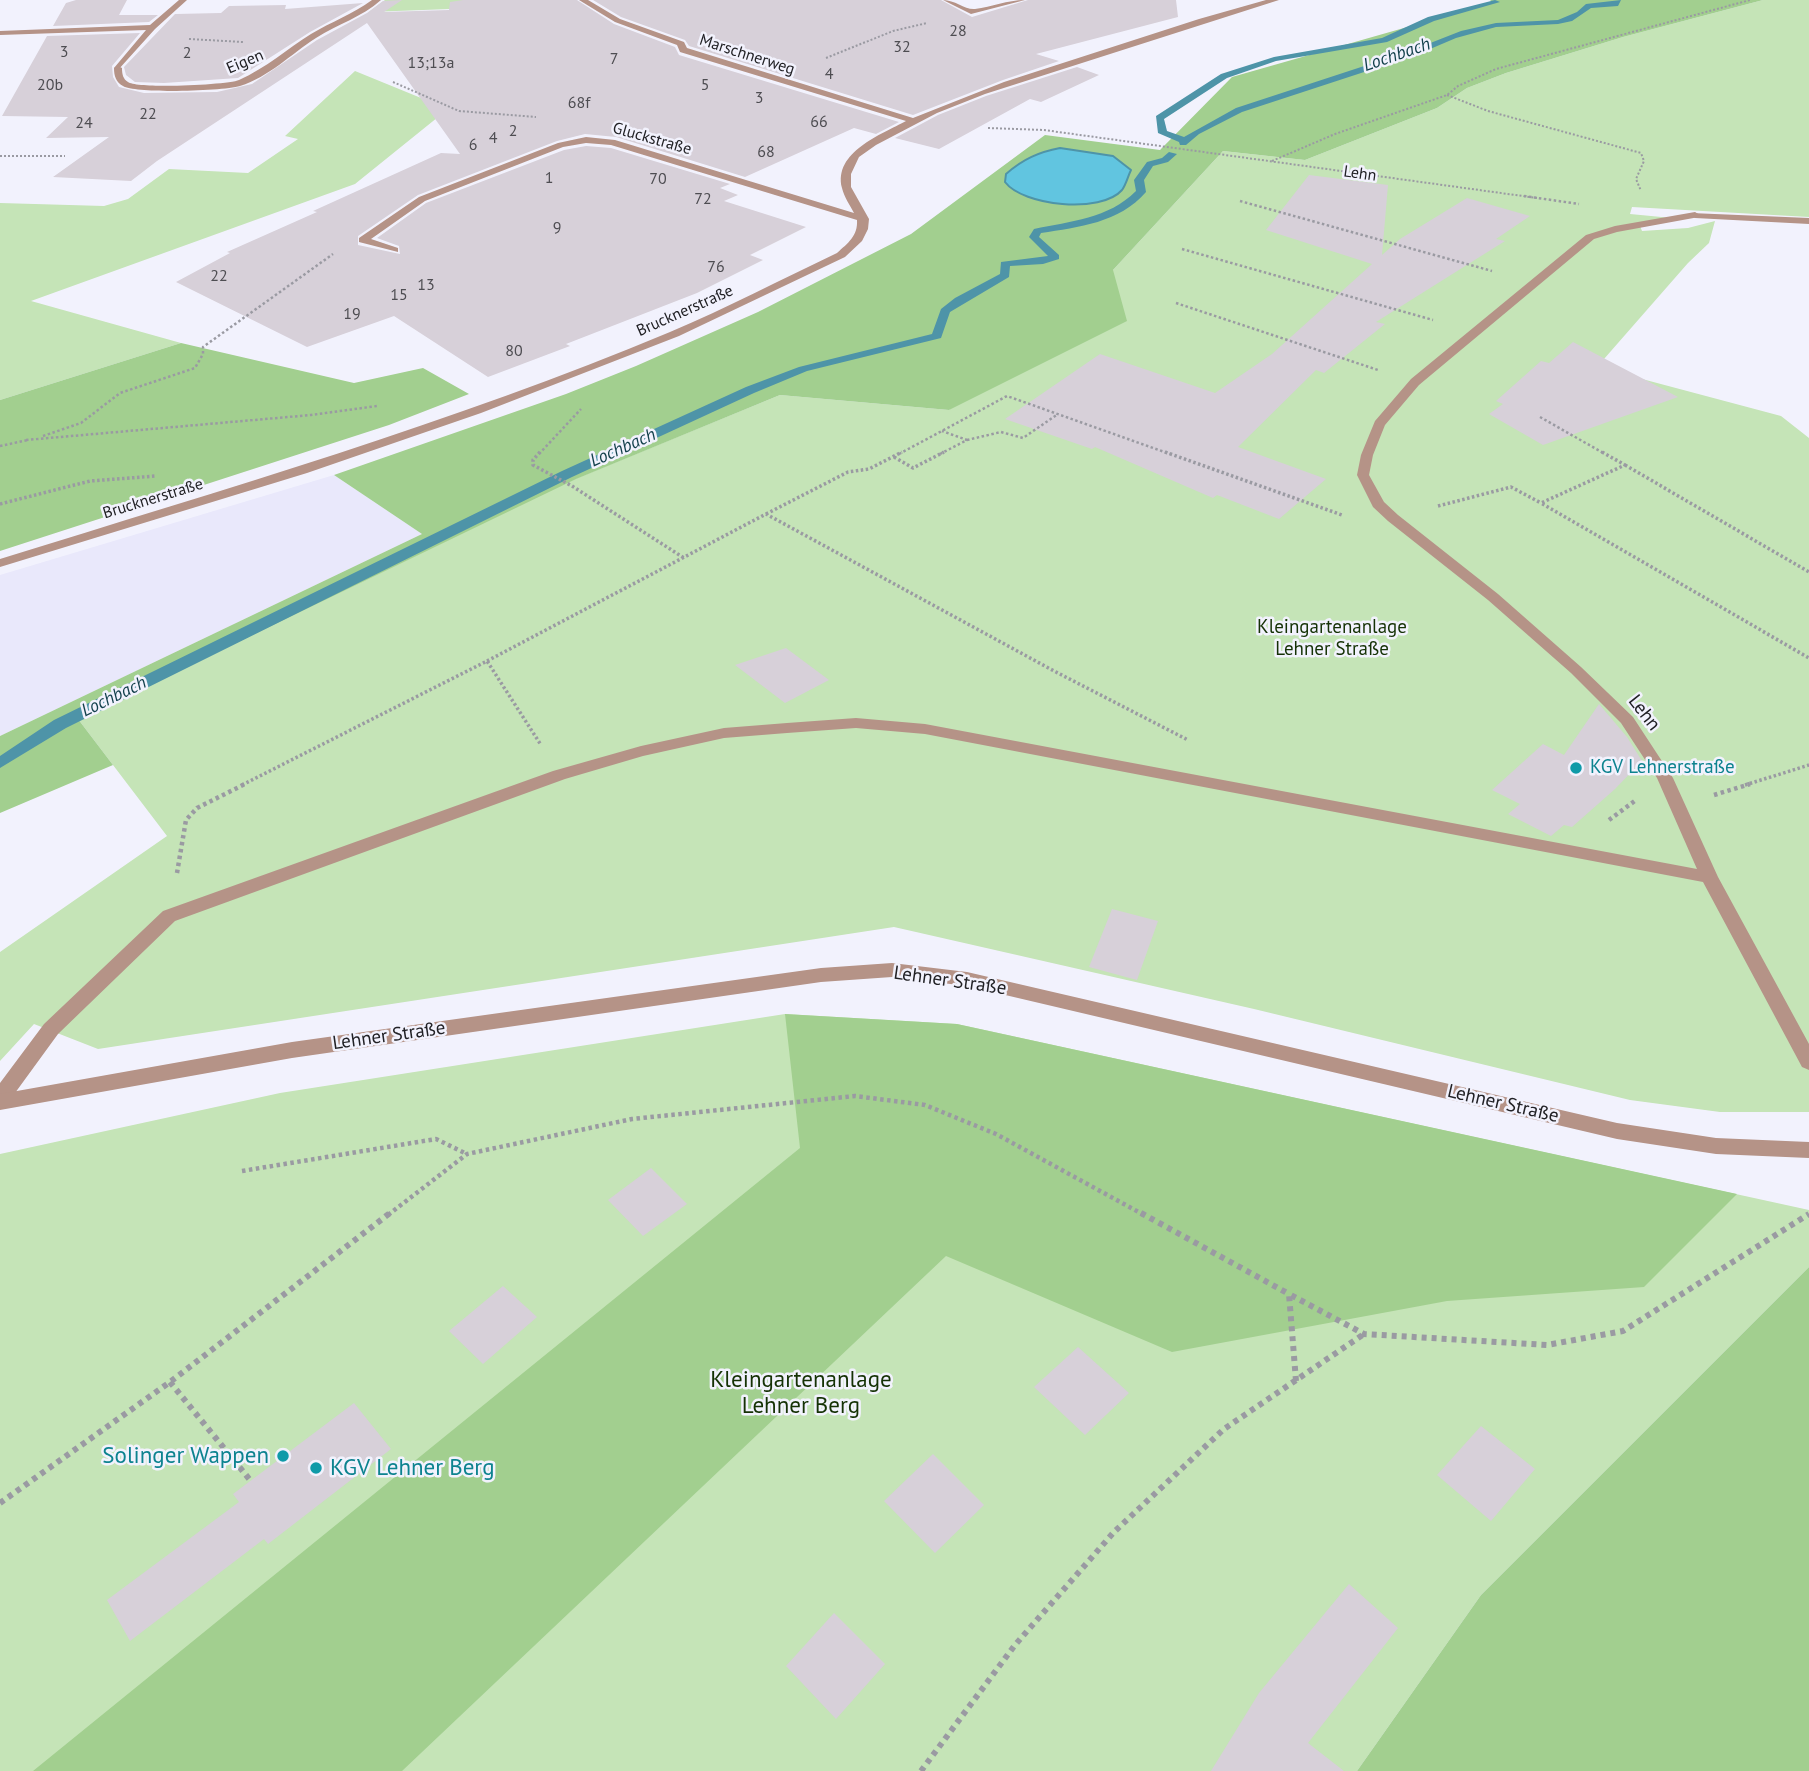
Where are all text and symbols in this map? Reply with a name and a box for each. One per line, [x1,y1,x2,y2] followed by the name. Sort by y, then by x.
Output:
[949,21,967,41] house number: 28
[697,31,797,79] street label: Marschnerweg
[1361,33,1433,77] water label: Lochbach
[893,37,911,57] house number: 32
[60,42,68,62] house number: 3
[183,43,191,63] house number: 2
[224,46,266,78] street label: Eigen
[610,49,618,69] house number: 7
[408,53,454,73] house number: 13;13a
[825,64,833,84] house number: 4
[37,75,63,95] house number: 20b
[701,75,709,95] house number: 5
[755,88,763,108] house number: 3
[568,93,590,113] house number: 68f
[139,104,157,124] house number: 22
[810,112,828,132] house number: 66
[75,113,93,133] house number: 24
[610,119,694,159] street label: Gluckstraße
[509,121,517,141] house number: 2
[489,128,497,148] house number: 4
[469,135,477,155] house number: 6
[757,142,775,162] house number: 68
[1342,162,1378,186] street label: Lehn
[545,168,553,188] house number: 1
[649,169,667,189] house number: 70
[694,189,712,209] house number: 72
[553,218,561,238] house number: 9
[707,257,725,277] house number: 76
[210,266,228,286] house number: 22
[417,275,435,295] house number: 13
[634,281,736,341] street label: Brucknerstraße
[390,285,408,305] house number: 15
[343,304,361,324] house number: 19
[505,341,523,361] house number: 80
[587,424,659,472] water label: Lochbach
[101,475,205,523] street label: Brucknerstraße
[1257,617,1407,661] park label: Kleingartenanlage Lehner Straße
[78,672,150,722] water label: Lochbach
[1623,691,1665,735] street label: Lehn
[1590,757,1735,779] place label: KGV Lehnerstraße
[1568,760,1584,776] marker: KGV Lehnerstraße
[892,962,1008,1000] street label: Lehner Straße
[331,1017,447,1055] street label: Lehner Straße
[1445,1080,1561,1128] street label: Lehner Straße
[710,1366,892,1420] park label: Kleingartenanlage Lehner Berg
[102,1442,269,1470] place label: Solinger Wappen
[275,1448,291,1464] marker: Solinger Wappen
[330,1454,494,1482] place label: KGV Lehner Berg
[308,1460,324,1476] marker: KGV Lehner Berg

